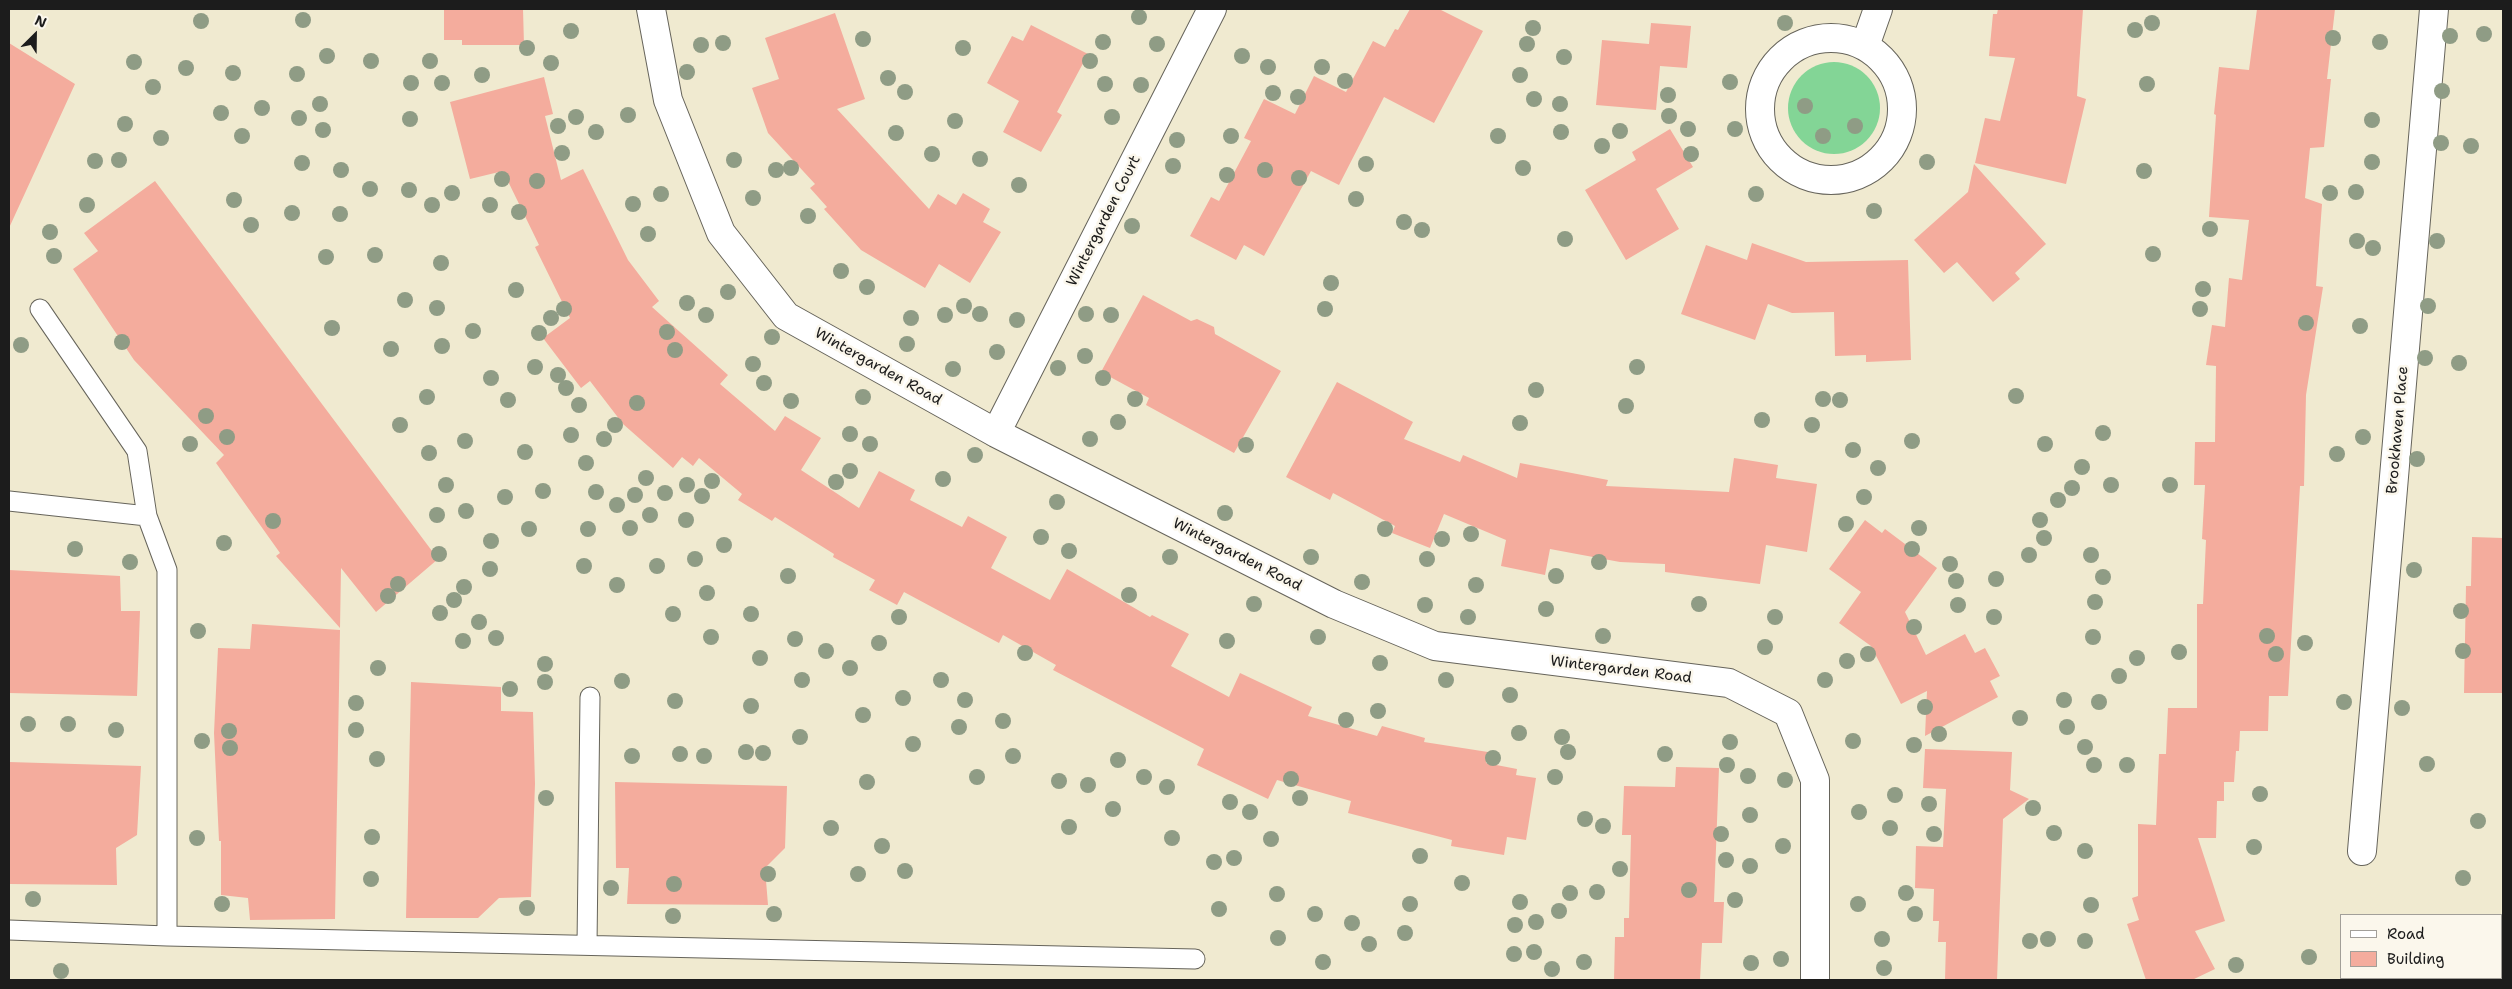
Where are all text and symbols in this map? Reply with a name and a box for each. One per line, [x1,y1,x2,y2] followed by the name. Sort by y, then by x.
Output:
[10,10,60,60] north arrow
[32,11,49,32] text: N
[1063,152,1145,290] street label: Wintergarden Court
[811,325,945,409] street label: Wintergarden Road
[2383,365,2413,495] street label: Brookhaven Place
[1169,515,1305,595] street label: Wintergarden Road
[1549,652,1693,688] street label: Wintergarden Road
[2340,914,2502,979] legend
[2387,924,2425,944] text: Road
[2387,949,2444,969] text: Building

